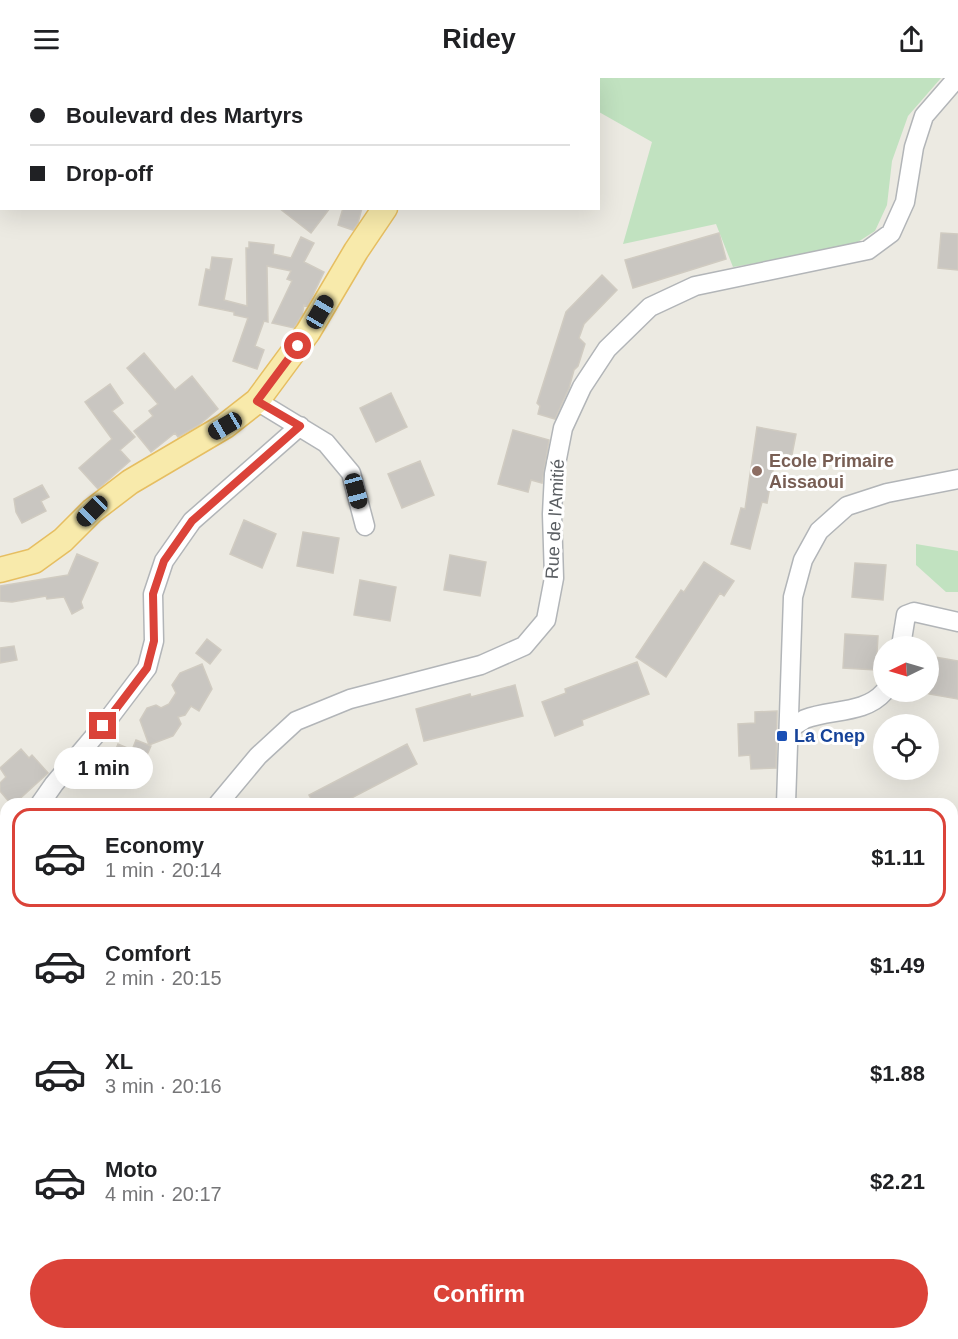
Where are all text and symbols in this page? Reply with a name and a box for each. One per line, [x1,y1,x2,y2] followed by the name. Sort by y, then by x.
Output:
[30,23,63,56] icon: menu
[895,23,928,56] icon: share
[442,24,516,54] text: Ridey
[66,103,303,128] text: Boulevard des Martyrs
[66,161,153,186] text: Drop-off
[303,292,337,332] car
[284,332,311,359] route start
[205,409,245,443] car
[769,451,894,492] place label: Ecole Primaire Aissaoui
[542,458,568,580] street label: Rue de l'Amitié
[750,464,764,478] marker: Ecole Primaire Aissaoui
[343,471,369,511] car
[73,492,111,530] car
[873,636,939,702] north arrow
[873,636,939,780] map controls
[89,712,116,739] route end
[873,714,939,780] button: locate
[794,726,865,746] place label: La Cnep
[775,729,789,743] marker: La Cnep
[54,747,152,789] callout: 1 min
[77,757,130,779] text: 1 min
[33,831,87,885] icon: car
[105,833,204,858] text: Economy
[871,845,925,870] text: $1.11
[105,859,222,881] text: 1 min · 20:14
[33,939,87,993] icon: car
[105,941,191,966] text: Comfort
[870,953,925,978] text: $1.49
[105,967,222,989] text: 2 min · 20:15
[33,1047,87,1101] icon: car
[105,1049,133,1074] text: XL
[870,1061,925,1086] text: $1.88
[105,1075,222,1097] text: 3 min · 20:16
[33,1155,87,1209] icon: car
[105,1157,158,1182] text: Moto
[870,1169,925,1194] text: $2.21
[105,1183,222,1205] text: 4 min · 20:17
[30,1259,928,1328] button: Confirm

